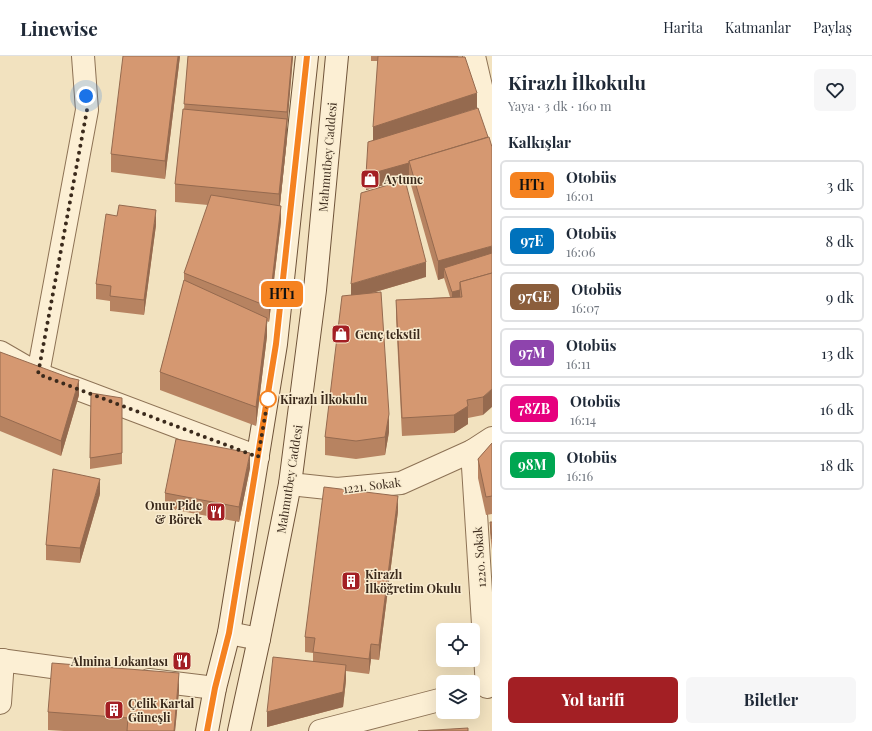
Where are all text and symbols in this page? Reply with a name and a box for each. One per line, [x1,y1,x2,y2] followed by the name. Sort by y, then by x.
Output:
[20,15,98,41] text: Linewise
[663,18,703,37] text: Harita
[725,18,791,37] text: Katmanlar
[813,18,852,37] text: Paylaş
[508,69,646,95] text: Kirazlı İlkokulu
[814,69,856,111] button: heart
[76,86,96,106] your location
[508,97,612,114] text: Yaya · 3 dk · 160 m
[314,101,340,212] street label: Mahmutbey Caddesi
[508,132,571,152] text: Kalkışlar
[566,167,616,187] text: Otobüs
[359,168,381,190] shop icon: Aytunc
[383,171,423,187] place label: Aytunc
[519,175,545,194] text: HT1
[827,175,854,195] text: 3 dk
[566,187,594,204] text: 16:01
[566,223,616,243] text: Otobüs
[521,231,544,250] text: 97E
[825,231,854,251] text: 8 dk
[566,243,596,260] text: 16:06
[571,279,622,299] text: Otobüs
[259,281,305,307] line badge: HT1
[269,284,295,303] text: HT1
[518,287,551,306] text: 97GE
[826,287,854,307] text: 9 dk
[571,299,599,316] text: 16:07
[330,323,352,345] shop icon: Genç tekstil
[355,326,421,342] place label: Genç tekstil
[566,335,616,355] text: Otobüs
[518,343,546,362] text: 97M
[821,343,854,363] text: 13 dk
[566,355,591,372] text: 16:11
[259,390,277,408] marker: Kirazlı İlkokulu
[280,391,368,407] place label: Kirazlı İlkokulu
[570,391,620,411] text: Otobüs
[518,399,550,418] text: 78ZB
[820,399,854,419] text: 16 dk
[570,411,596,428] text: 16:14
[273,423,306,535] street label: Mahmutbey Caddesi
[567,447,617,467] text: Otobüs
[518,455,547,474] text: 98M
[820,455,854,475] text: 18 dk
[567,467,593,484] text: 16:16
[342,473,402,496] street label: 1221. Sokak
[145,497,203,527] place label: Onur Pide & Börek
[205,501,227,523] restaurant icon: Onur Pide & Börek
[469,526,489,588] street label: 1220. Sokak
[365,566,462,596] place label: Kirazlı İlköğretim Okulu
[340,570,362,592] building icon: Kirazlı İlköğretim Okulu
[436,623,480,719] map controls
[436,623,480,667] button: locate
[171,650,193,672] restaurant icon: Almina Lokantası
[70,653,168,669] place label: Almina Lokantası
[436,675,480,719] button: layers
[508,677,678,723] button: Yol tarifi
[686,677,856,723] button: Biletler
[128,695,195,725] place label: Çelik Kartal Güneşli
[103,699,125,721] building icon: Çelik Kartal Güneşli

